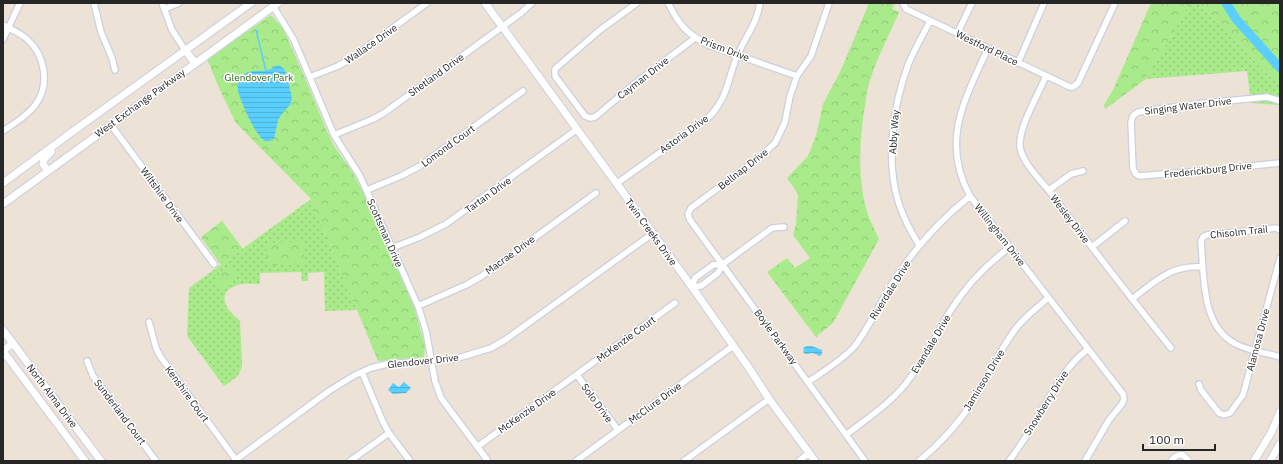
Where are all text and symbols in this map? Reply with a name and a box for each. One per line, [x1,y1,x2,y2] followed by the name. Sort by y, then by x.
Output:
[342,21,400,67] street label: Wallace Drive
[954,27,1021,69] street label: Westford Place
[699,34,752,64] street label: Prism Drive
[406,50,467,100] street label: Shetland Drive
[615,54,672,102] street label: Cayman Drive
[92,66,188,140] street label: West Exchange Parkway
[225,71,294,84] park label: Glendover Park
[1144,94,1233,118] street label: Singing Water Drive
[886,109,902,155] street label: Abby Way
[657,112,711,156] street label: Astoria Drive
[419,122,478,170] street label: Lomond Court
[715,145,771,193] street label: Bellnap Drive
[1164,159,1253,181] street label: Frederickburg Drive
[138,165,187,226] street label: Wiltshire Drive
[462,174,514,216] street label: Tartan Drive
[1047,192,1093,246] street label: Wesley Drive
[622,196,680,269] street label: Twin Creeks Drive
[364,197,406,270] street label: Scottsman Drive
[972,201,1029,269] street label: Willingham Drive
[1209,222,1269,242] street label: Chisolm Trail
[483,232,538,277] street label: Macrae Drive
[867,257,914,322] street label: Riverdale Drive
[751,307,801,367] street label: Boyle Parkway
[1243,307,1273,373] street label: Alamosa Drive
[908,312,954,376] street label: Evandale Drive
[594,313,659,365] street label: McKenzie Court
[961,347,1008,413] street label: Jaminson Drive
[387,351,460,371] street label: Glendover Drive
[24,361,81,431] street label: North Alma Drive
[162,363,212,425] street label: Kenshire Court
[1021,368,1071,438] street label: Snowberry Drive
[91,377,149,448] street label: Sunderland Court
[626,379,684,427] street label: McClure Drive
[578,381,616,426] street label: Solo Drive
[495,385,559,436] street label: McKenzie Drive
[1143,426,1215,452] scale bar
[1149,432,1184,447] text: 100 m

